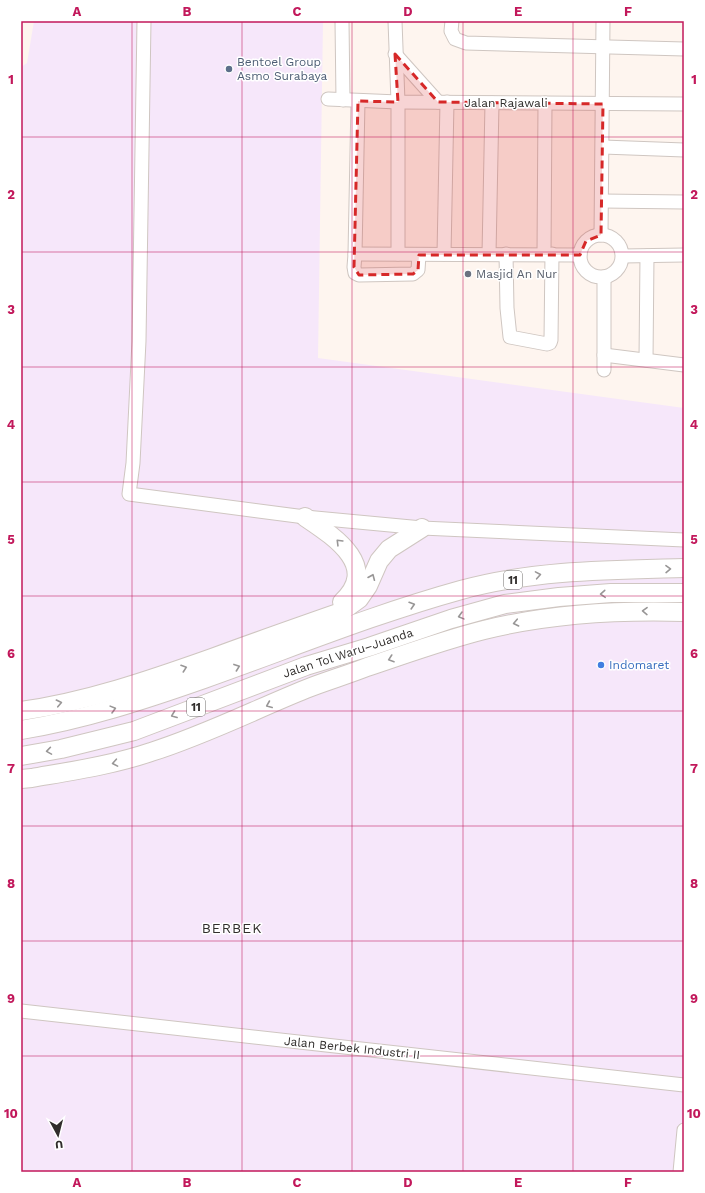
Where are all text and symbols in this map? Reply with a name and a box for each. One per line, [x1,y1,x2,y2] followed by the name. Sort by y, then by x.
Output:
[73,4,82,19] text: A
[183,4,192,19] text: B
[293,4,302,19] text: C
[403,4,413,19] text: D
[514,4,522,19] text: E
[624,4,632,19] text: F
[237,55,327,83] place label: Bentoel Group Asmo Surabaya
[224,64,234,74] marker: Bentoel Group Asmo Surabaya
[8,72,14,87] text: 1
[691,72,697,87] text: 1
[464,96,548,110] street label: Jalan Rajawali
[7,187,15,202] text: 2
[690,187,698,202] text: 2
[476,267,557,281] place label: Masjid An Nur
[463,269,473,279] marker: Masjid An Nur
[7,302,15,317] text: 3
[690,302,698,317] text: 3
[7,417,16,432] text: 4
[690,417,699,432] text: 4
[7,532,15,547] text: 5
[690,532,698,547] text: 5
[336,539,344,547] one-way arrow
[665,565,671,573] one-way arrow
[504,571,522,589] road number: 11
[535,572,541,580] one-way arrow
[367,574,375,582] one-way arrow
[600,589,606,598] one-way arrow
[408,601,415,610] one-way arrow
[642,607,648,615] one-way arrow
[458,611,465,620] one-way arrow
[513,619,519,627] one-way arrow
[281,625,415,681] street label: Jalan Tol Waru–Juanda
[7,646,15,661] text: 6
[690,646,698,661] text: 6
[388,654,395,663] one-way arrow
[609,658,669,672] place label: Indomaret
[596,660,606,670] marker: Indomaret
[181,664,188,672] one-way arrow
[233,664,240,672] one-way arrow
[187,698,205,716] road number: 11
[56,700,62,708] one-way arrow
[266,700,274,708] one-way arrow
[110,705,117,714] one-way arrow
[170,711,177,719] one-way arrow
[46,746,52,755] one-way arrow
[112,758,118,766] one-way arrow
[7,761,15,776] text: 7
[690,761,698,776] text: 7
[7,876,15,891] text: 8
[690,876,698,891] text: 8
[202,920,262,936] district label: BERBEK
[7,991,15,1006] text: 9
[690,991,698,1006] text: 9
[283,1034,421,1062] street label: Jalan Berbek Industri II
[4,1106,18,1121] text: 10
[687,1106,701,1121] text: 10
[38,1115,78,1155] north arrow
[54,1138,64,1151] text: U
[73,1175,82,1190] text: A
[183,1175,192,1190] text: B
[293,1175,302,1190] text: C
[403,1175,413,1190] text: D
[514,1175,522,1190] text: E
[624,1175,632,1190] text: F

